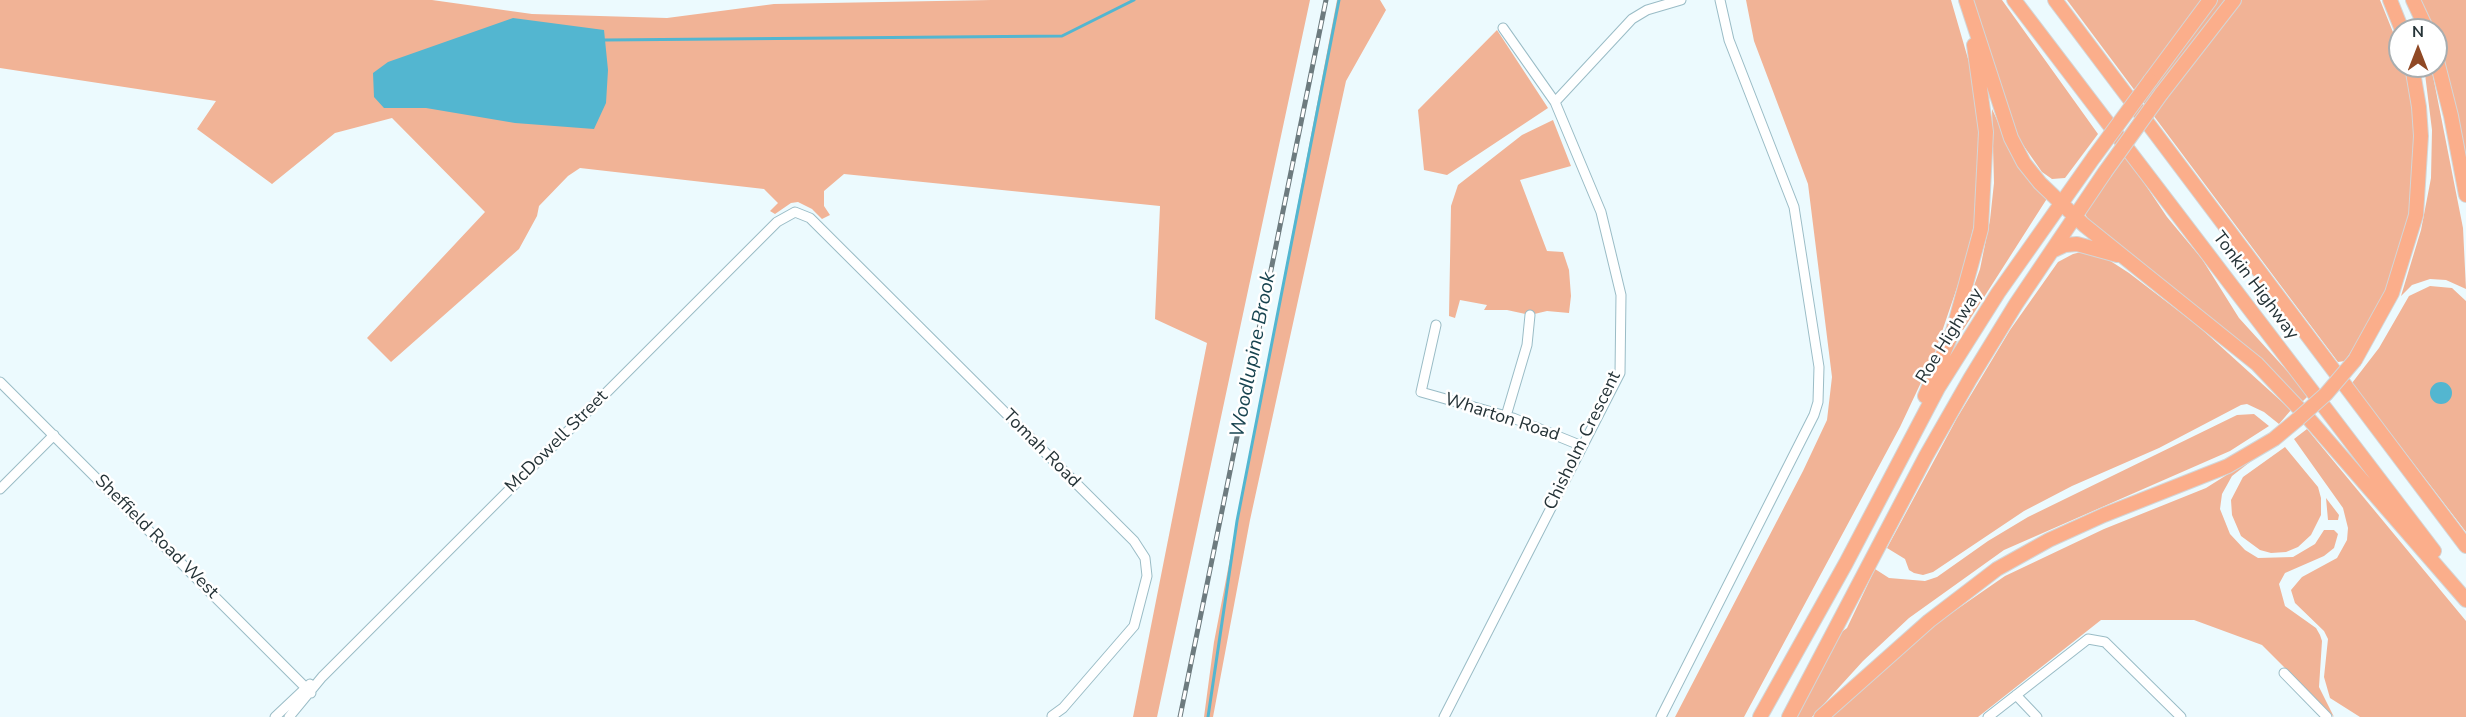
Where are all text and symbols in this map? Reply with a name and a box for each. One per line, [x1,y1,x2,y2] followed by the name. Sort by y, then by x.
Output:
[2388,18,2448,78] north arrow
[2412,21,2424,43] text: N
[2207,228,2303,344] street label: Tonkin Highway
[1226,270,1282,440] water label: Woodlupine Brook
[1912,284,1988,388] street label: Roe Highway
[1540,368,1626,514] street label: Chisholm Crescent
[501,386,613,498] street label: McDowell Street
[1442,389,1562,447] street label: Wharton Road
[998,406,1084,492] street label: Tomah Road
[90,471,222,603] street label: Sheffield Road West

